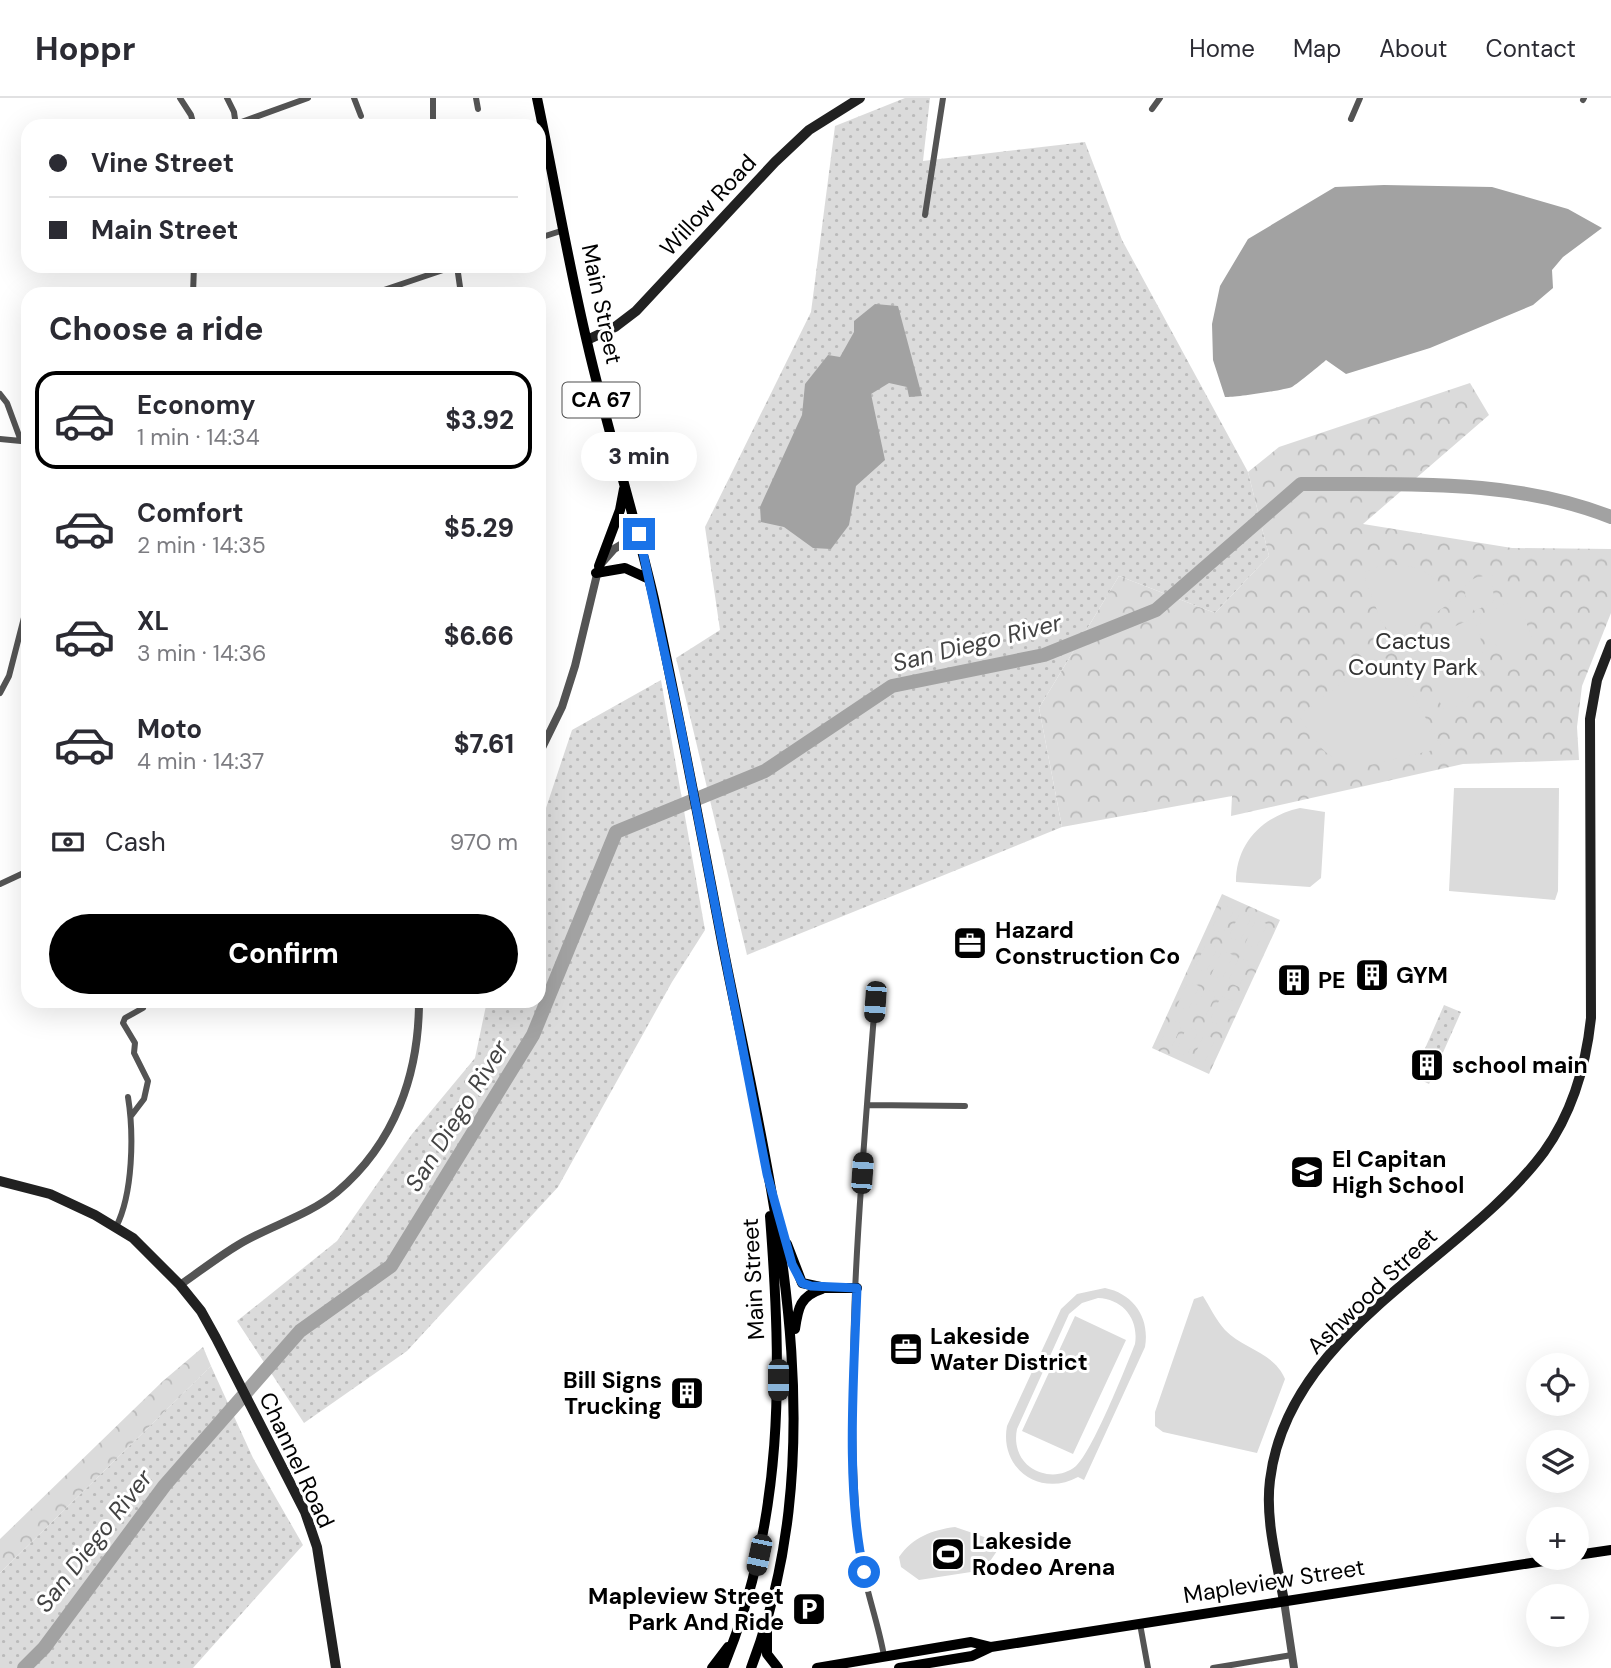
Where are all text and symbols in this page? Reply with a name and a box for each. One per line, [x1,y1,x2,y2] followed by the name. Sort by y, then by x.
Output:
[35,27,135,70] text: Hoppr
[1189,33,1255,64] text: Home
[1293,33,1341,64] text: Map
[1379,33,1448,64] text: About
[1486,33,1576,64] text: Contact
[91,146,234,180] text: Vine Street
[653,148,763,262] street label: Willow Road
[91,213,238,247] text: Main Street
[575,241,629,367] street label: Main Street
[49,308,264,350] text: Choose a ride
[562,382,640,418] road number: CA 67
[137,388,255,422] text: Economy
[53,389,116,452] icon: car
[445,403,514,437] text: $3.92
[137,422,260,452] text: 1 min · 14:34
[581,432,697,482] callout: 3 min
[608,441,670,471] text: 3 min
[137,496,243,530] text: Comfort
[53,497,116,560] icon: car
[444,511,514,545] text: $5.29
[623,518,655,550] route end
[137,530,266,560] text: 2 min · 14:35
[137,604,169,638] text: XL
[53,605,116,668] icon: car
[889,606,1066,678] water label: San Diego River
[444,619,514,653] text: $6.66
[1348,626,1478,682] park label: Cactus County Park
[137,638,267,668] text: 3 min · 14:36
[137,712,202,746] text: Moto
[53,713,116,776] icon: car
[454,727,514,761] text: $7.61
[137,746,264,776] text: 4 min · 14:37
[49,823,87,861] icon: cash
[105,825,166,859] text: Cash
[450,827,518,857] text: 970 m
[49,914,518,994] button: Confirm
[995,915,1180,971] place label: Hazard Construction Co
[951,924,989,962] office icon: Hazard Construction Co
[1353,956,1391,994] building icon: GYM
[1396,960,1448,990] place label: GYM
[1275,961,1313,999] building icon: PE
[1318,965,1346,995] place label: PE
[864,980,887,1024] car
[398,1033,516,1197] water label: San Diego River
[1408,1046,1446,1084] building icon: school main
[1452,1050,1588,1080] place label: school main
[1332,1144,1464,1200] place label: El Capitan High School
[851,1151,874,1195] car
[1288,1153,1326,1191] school or university icon: El Capitan High School
[735,1217,771,1341] street label: Main Street
[1300,1221,1444,1361] street label: Ashwood Street
[930,1321,1088,1377] place label: Lakeside Water District
[887,1330,925,1368] office icon: Lakeside Water District
[1526,1353,1589,1647] map controls
[1526,1353,1589,1416] button: locate
[768,1359,789,1401] car
[563,1365,662,1421] place label: Bill Signs Trucking
[668,1374,706,1412] building icon: Bill Signs Trucking
[252,1387,342,1533] street label: Channel Road
[1526,1430,1589,1493] button: layers
[28,1462,160,1618] water label: San Diego River
[1526,1507,1589,1570] button: +
[972,1526,1115,1582] place label: Lakeside Rodeo Arena
[745,1532,774,1578] car
[929,1535,967,1573] sports icon: Lakeside Rodeo Arena
[1181,1552,1367,1610] street label: Mapleview Street
[848,1556,880,1588] route start
[588,1581,784,1637] place label: Mapleview Street Park And Ride
[1526,1584,1589,1647] button: −
[790,1590,828,1628] parking icon: Mapleview Street Park And Ride

